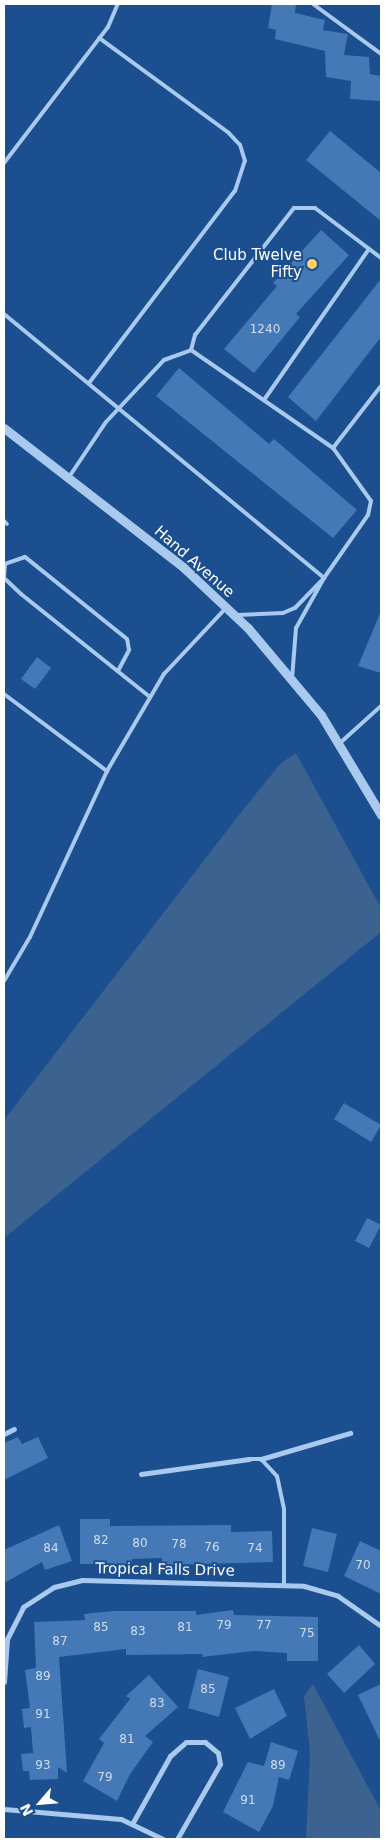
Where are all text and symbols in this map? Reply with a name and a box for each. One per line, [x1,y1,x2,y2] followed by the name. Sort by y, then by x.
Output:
[213,246,302,281] place label: Club Twelve Fifty
[306,258,318,270] marker: Club Twelve Fifty
[250,323,280,337] house number: 1240
[150,522,238,602] street label: Hand Avenue
[93,1534,109,1548] house number: 82
[132,1537,148,1551] house number: 80
[171,1538,187,1552] house number: 78
[204,1541,220,1555] house number: 76
[43,1542,59,1556] house number: 84
[247,1542,263,1556] house number: 74
[355,1559,371,1573] house number: 70
[95,1560,235,1580] street label: Tropical Falls Drive
[216,1619,232,1633] house number: 79
[256,1619,272,1633] house number: 77
[93,1621,109,1635] house number: 85
[177,1621,193,1635] house number: 81
[130,1625,146,1639] house number: 83
[299,1627,315,1641] house number: 75
[52,1635,68,1649] house number: 87
[35,1670,51,1684] house number: 89
[200,1683,216,1697] house number: 85
[149,1697,165,1711] house number: 83
[35,1708,51,1722] house number: 91
[119,1733,135,1747] house number: 81
[35,1759,51,1773] house number: 93
[270,1759,286,1773] house number: 89
[97,1771,113,1785] house number: 79
[15,1778,65,1828] north arrow
[240,1794,256,1808] house number: 91
[17,1801,36,1819] text: N

